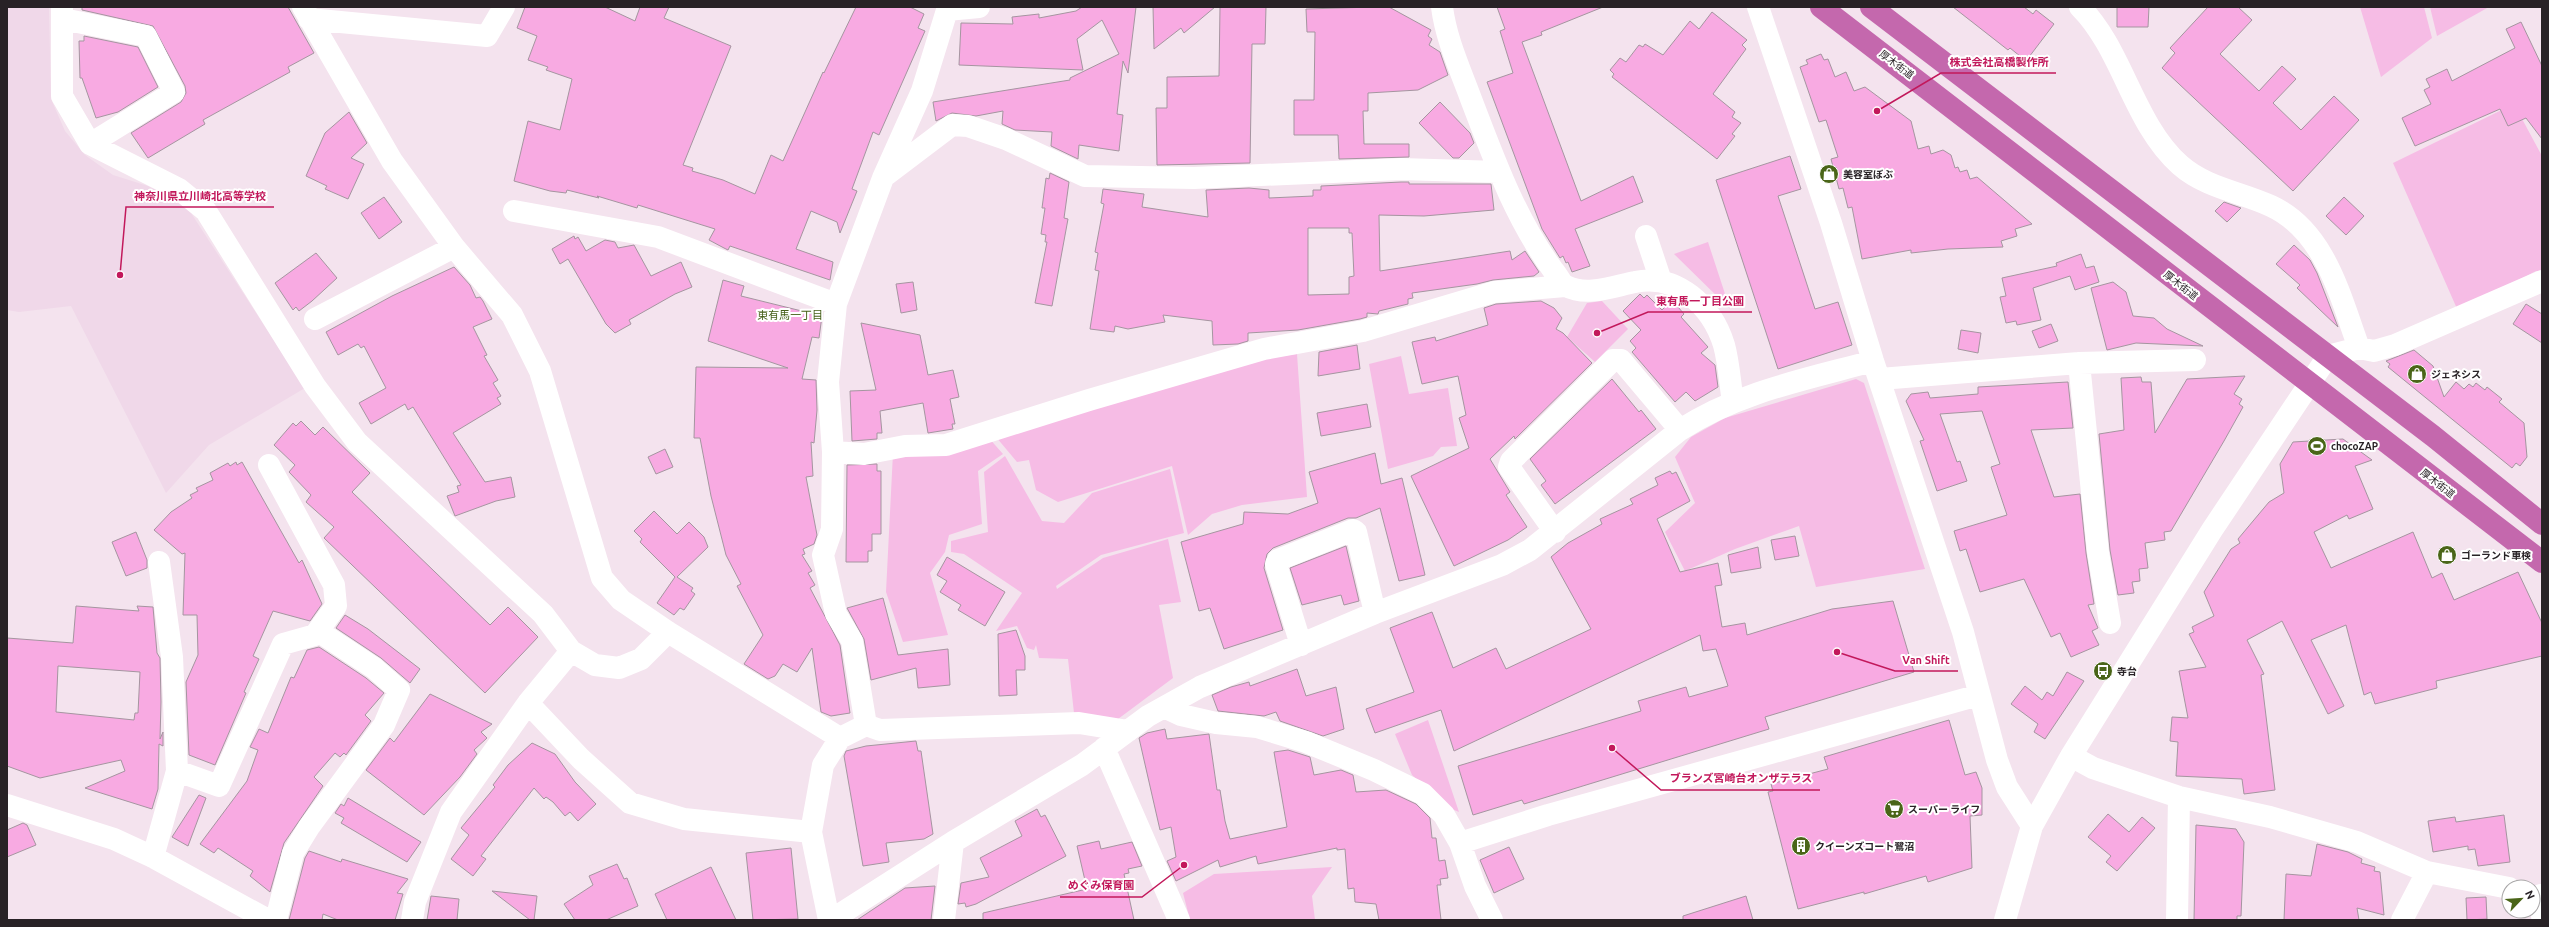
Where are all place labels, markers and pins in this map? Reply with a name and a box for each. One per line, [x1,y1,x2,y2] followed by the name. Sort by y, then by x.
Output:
[1941,50,2056,73] callout: 株式会社高橋製作所
[1818,163,1840,185] shop icon: 美容室ぼぶ
[1843,169,1893,180] place label: 美容室ぼぶ
[126,184,274,207] callout: 神奈川県立川崎北高等学校
[1648,289,1752,312] callout: 東有馬一丁目公園
[2406,363,2428,385] shop icon: ジェネシス
[2431,369,2481,380] place label: ジェネシス
[2306,435,2328,457] sports icon: chocoZAP
[2331,441,2378,452] place label: chocoZAP
[2436,544,2458,566] shop icon: ゴーランド車検
[2461,550,2531,561] place label: ゴーランド車検
[1895,648,1958,671] callout: Van Shift
[2092,660,2114,682] bus stop icon: 寺台
[2117,666,2137,677] place label: 寺台
[1661,767,1820,790] callout: ブランズ宮崎台オンザテラス
[1883,798,1905,820] supermarket icon: スーパー ライフ
[1908,804,1980,815] place label: スーパー ライフ
[1790,835,1812,857] building icon: クイーンズコート鷺沼
[1815,841,1914,852] place label: クイーンズコート鷺沼
[1060,874,1142,897] callout: めぐみ保育園

